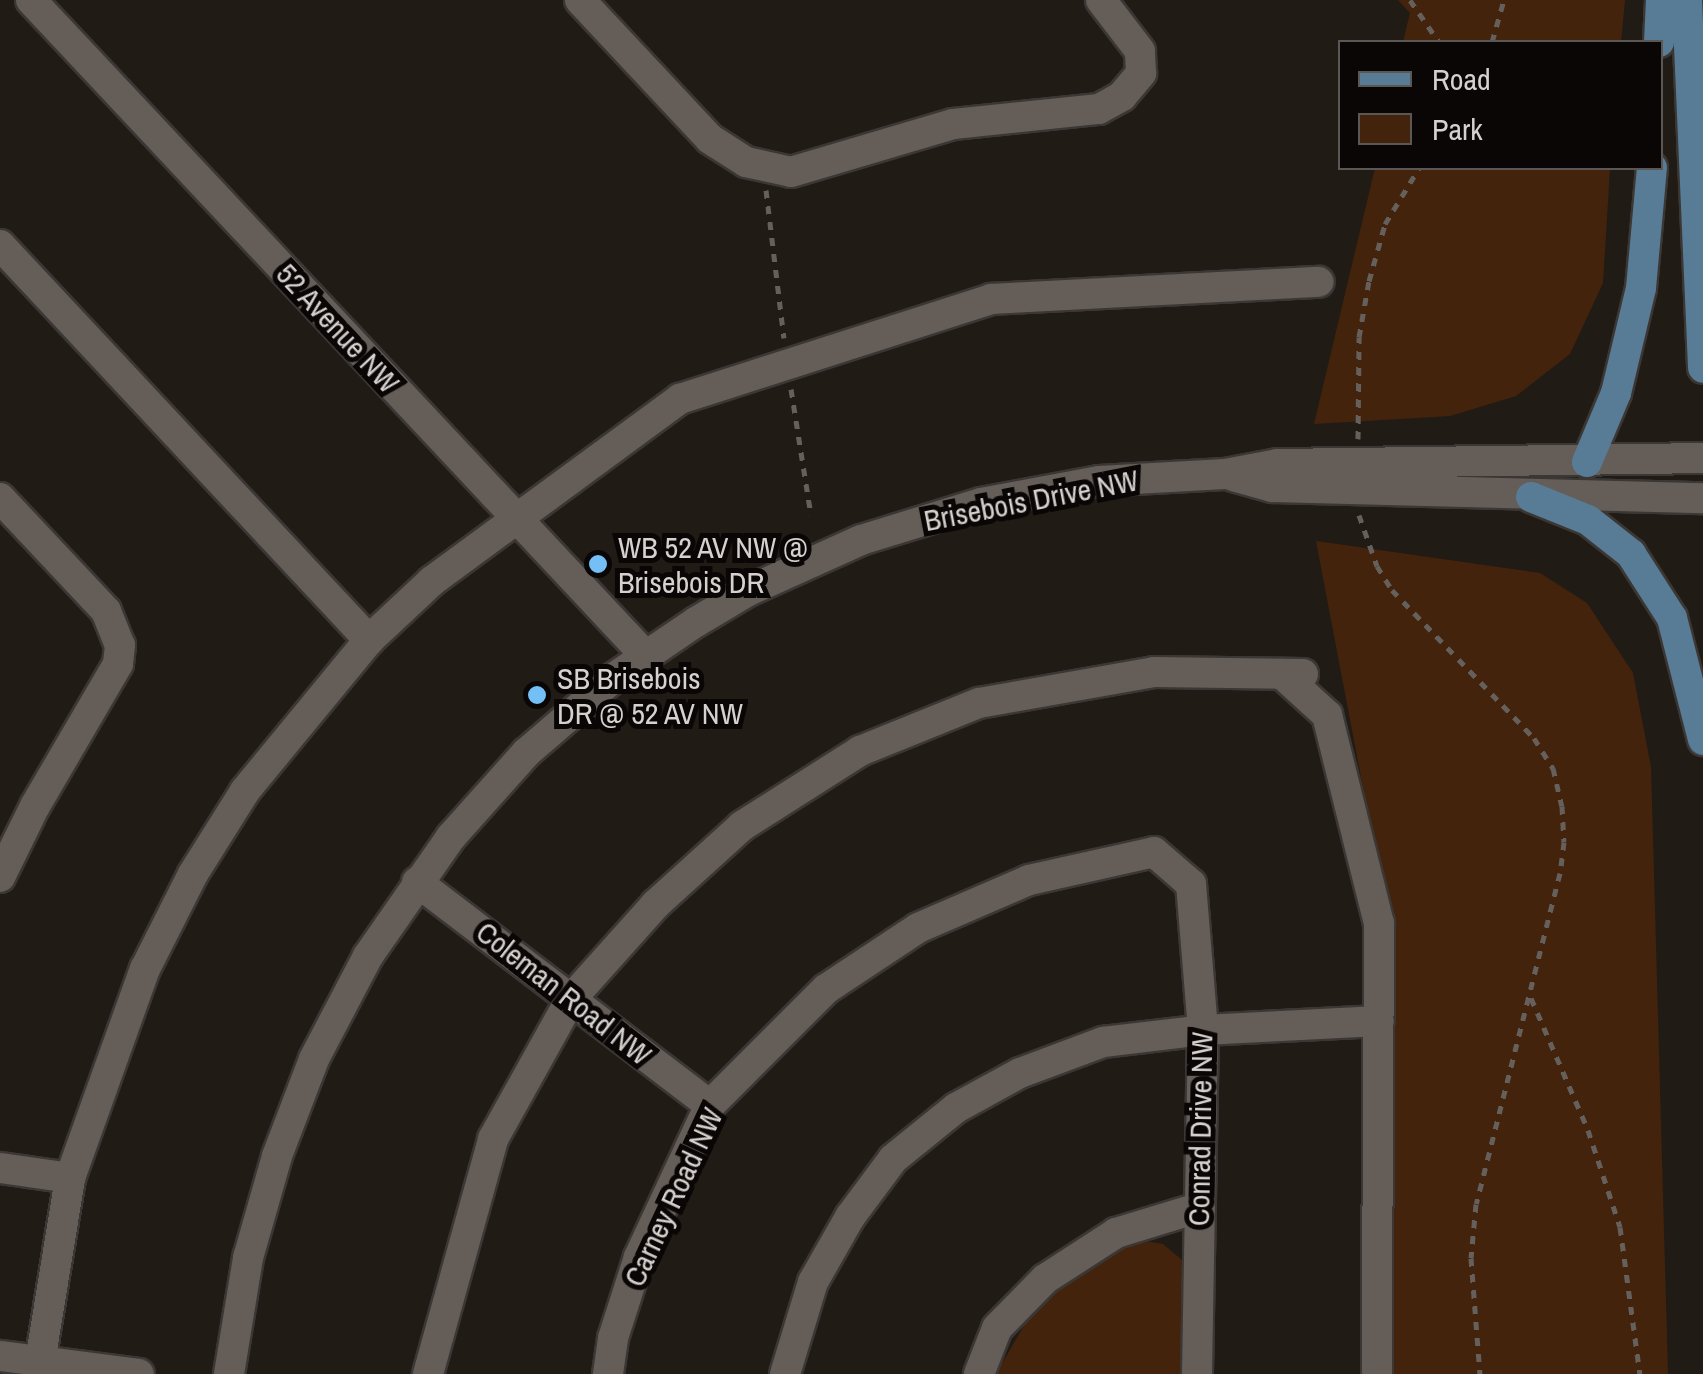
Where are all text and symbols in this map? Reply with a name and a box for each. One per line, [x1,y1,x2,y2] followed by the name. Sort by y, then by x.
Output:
[1338,40,1663,170] legend
[1432,59,1491,99] text: Road
[1432,109,1483,149] text: Park
[269,255,407,401] street label: 52 Avenue NW
[921,462,1141,538] street label: Brisebois Drive NW
[618,529,809,600] place label: WB 52 AV NW @ Brisebois DR
[587,553,609,575] marker: WB 52 AV NW @ Brisebois DR
[557,660,744,730] place label: SB Brisebois DR @ 52 AV NW
[526,684,548,706] marker: SB Brisebois DR @ 52 AV NW
[469,914,659,1072] street label: Coleman Road NW
[1180,1032,1220,1226] street label: Conrad Drive NW
[616,1102,730,1292] street label: Carney Road NW

